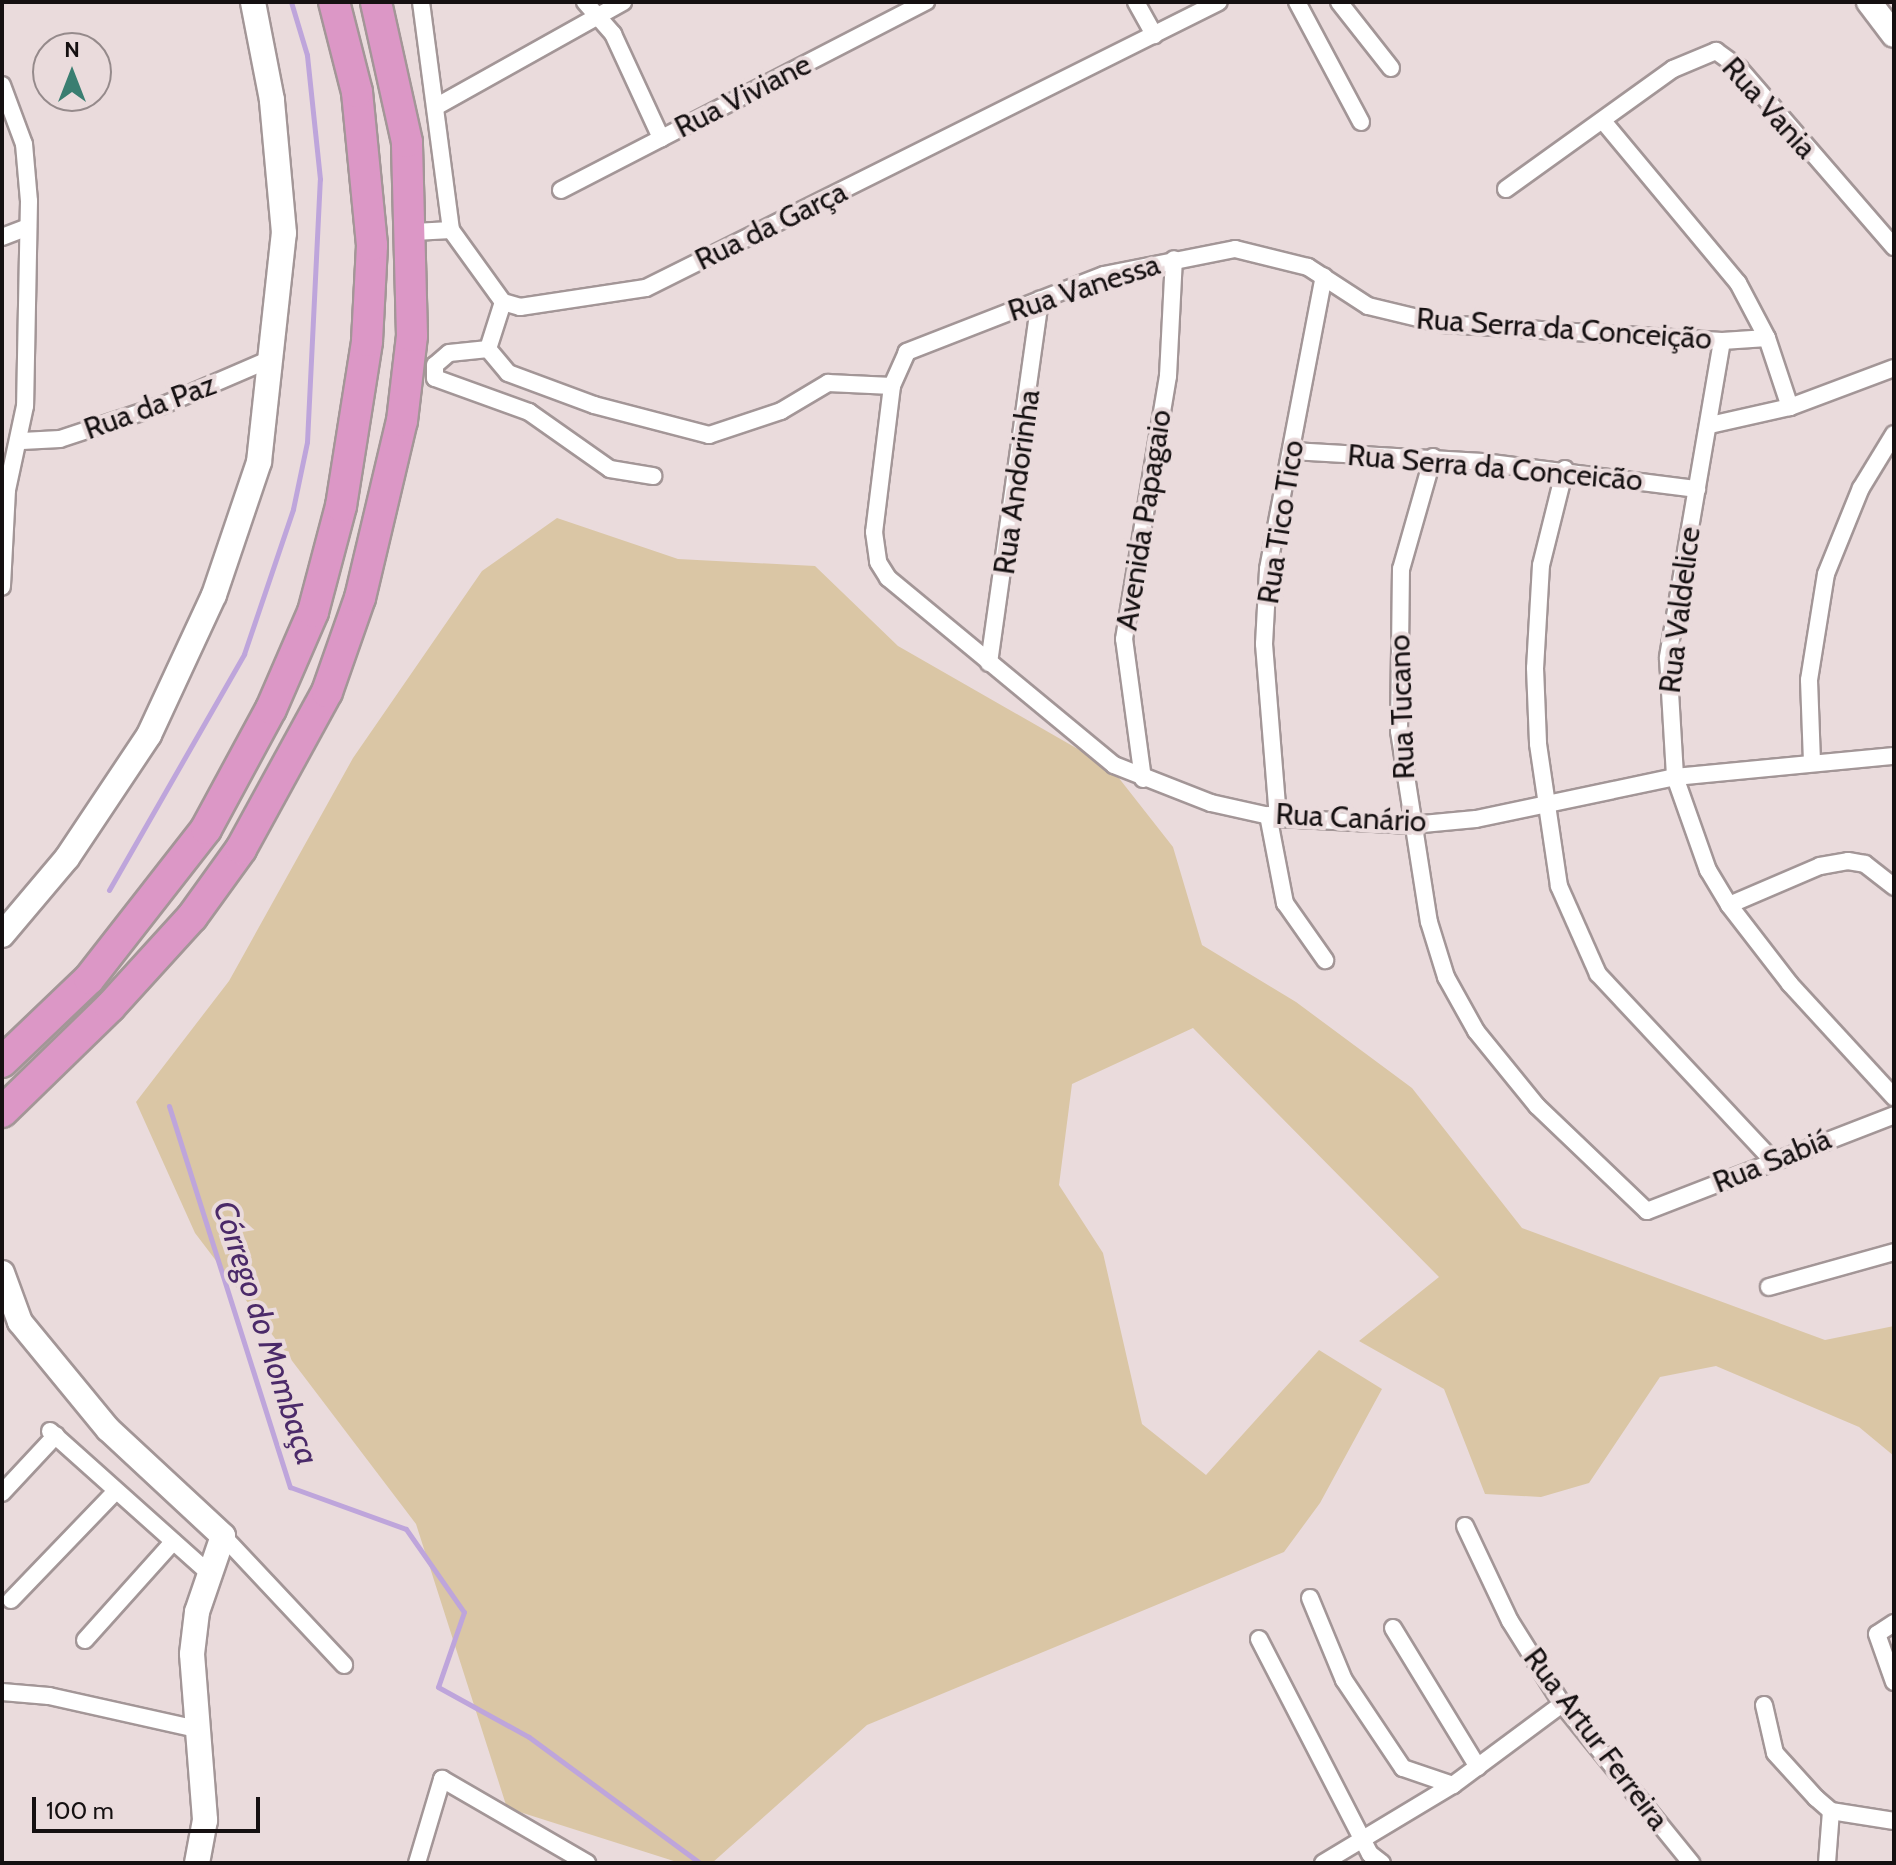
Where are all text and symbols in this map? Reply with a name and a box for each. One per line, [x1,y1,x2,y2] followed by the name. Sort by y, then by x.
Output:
[32,32,112,112] north arrow
[64,36,80,63] text: N
[669,46,817,146] street label: Rua Viviane
[1714,50,1824,166] street label: Rua Vania
[689,174,853,278] street label: Rua da Garça
[1004,247,1164,329] street label: Rua Vanessa
[1415,301,1713,357] street label: Rua Serra da Conceição
[79,367,221,447] street label: Rua da Paz
[986,387,1048,577] street label: Rua Andorinha
[1109,407,1179,633] street label: Avenida Papagaio
[1346,437,1644,499] street label: Rua Serra da Conceicão
[1250,438,1312,606] street label: Rua Tico Tico
[1652,525,1708,695] street label: Rua Valdelice
[1381,634,1423,780] street label: Rua Tucano
[1275,796,1427,840] street label: Rua Canário
[1708,1121,1836,1201] street label: Rua Sabiá
[205,1196,327,1470] water label: Córrego do Mombaça
[1516,1641,1676,1837] street label: Rua Artur Ferreira
[36,1781,264,1831] scale bar
[46,1796,114,1825] text: 100 m

